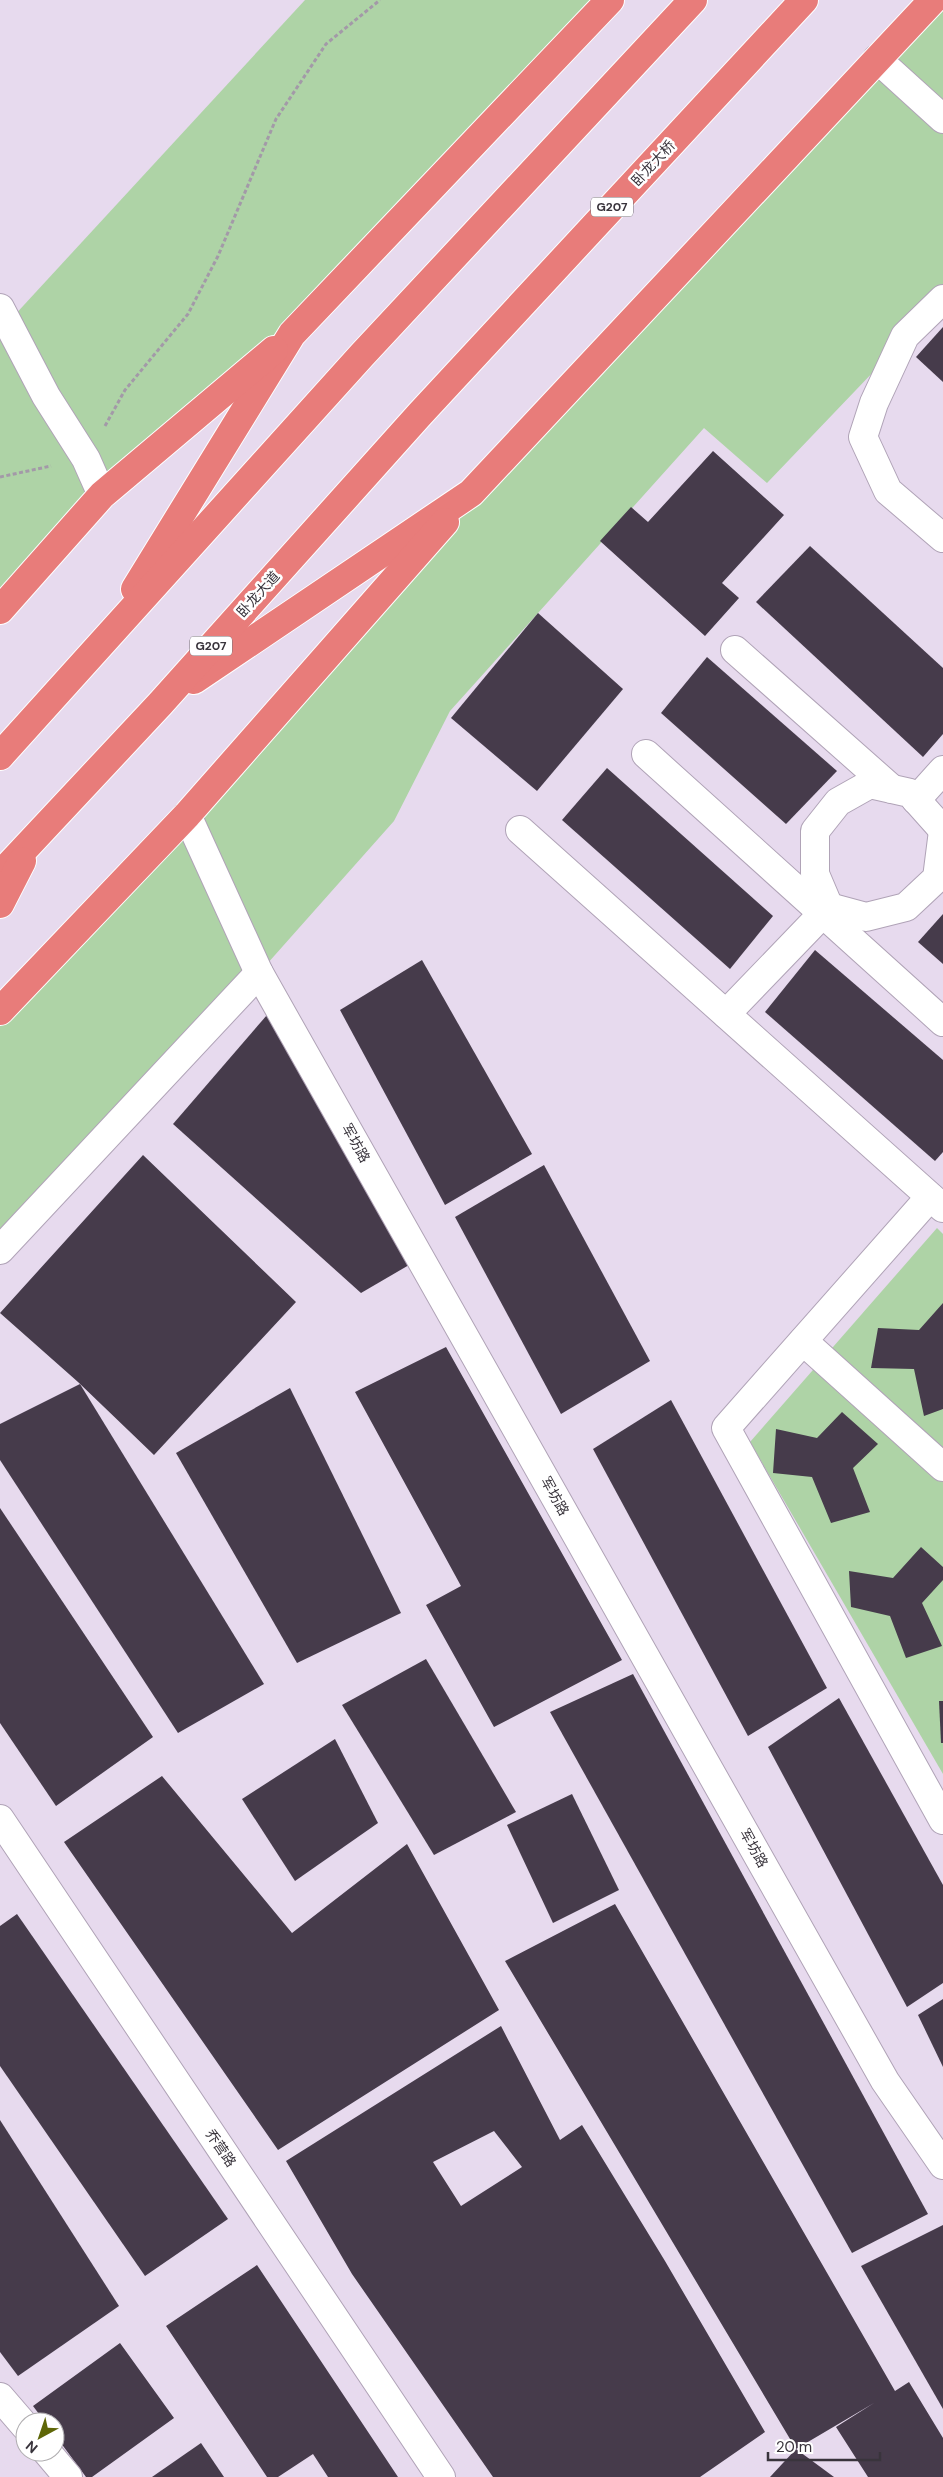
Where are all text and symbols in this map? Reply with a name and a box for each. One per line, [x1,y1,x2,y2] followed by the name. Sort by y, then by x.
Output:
[627,136,679,190] street label: 卧龙大桥
[591,198,633,216] road number: G207
[233,567,283,621] street label: 卧龙大道
[190,636,232,656] road number: G207
[338,1120,374,1166] street label: 军坊路
[537,1473,573,1519] street label: 军坊路
[736,1825,772,1871] street label: 军坊路
[202,2126,240,2170] street label: 乔营路
[15,2412,65,2462] north arrow
[768,2430,880,2462] scale bar
[22,2437,41,2457] text: N
[776,2437,812,2457] text: 20 m

